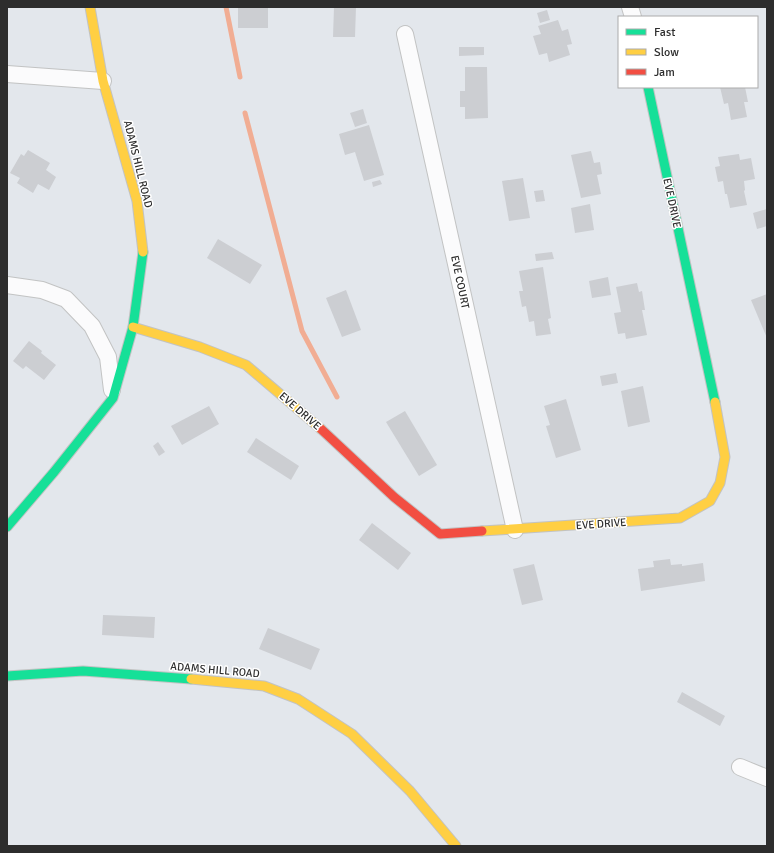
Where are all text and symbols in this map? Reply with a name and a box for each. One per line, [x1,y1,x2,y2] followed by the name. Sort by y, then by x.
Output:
[618,16,758,88] legend
[654,25,675,40] text: Fast
[654,45,679,60] text: Slow
[654,65,675,80] text: Jam
[121,119,155,209] street label: ADAMS HILL ROAD
[660,177,684,229] street label: EVE DRIVE
[448,254,472,310] street label: EVE COURT
[277,389,323,433] street label: EVE DRIVE
[575,516,627,532] street label: EVE DRIVE
[170,660,260,680] street label: ADAMS HILL ROAD

